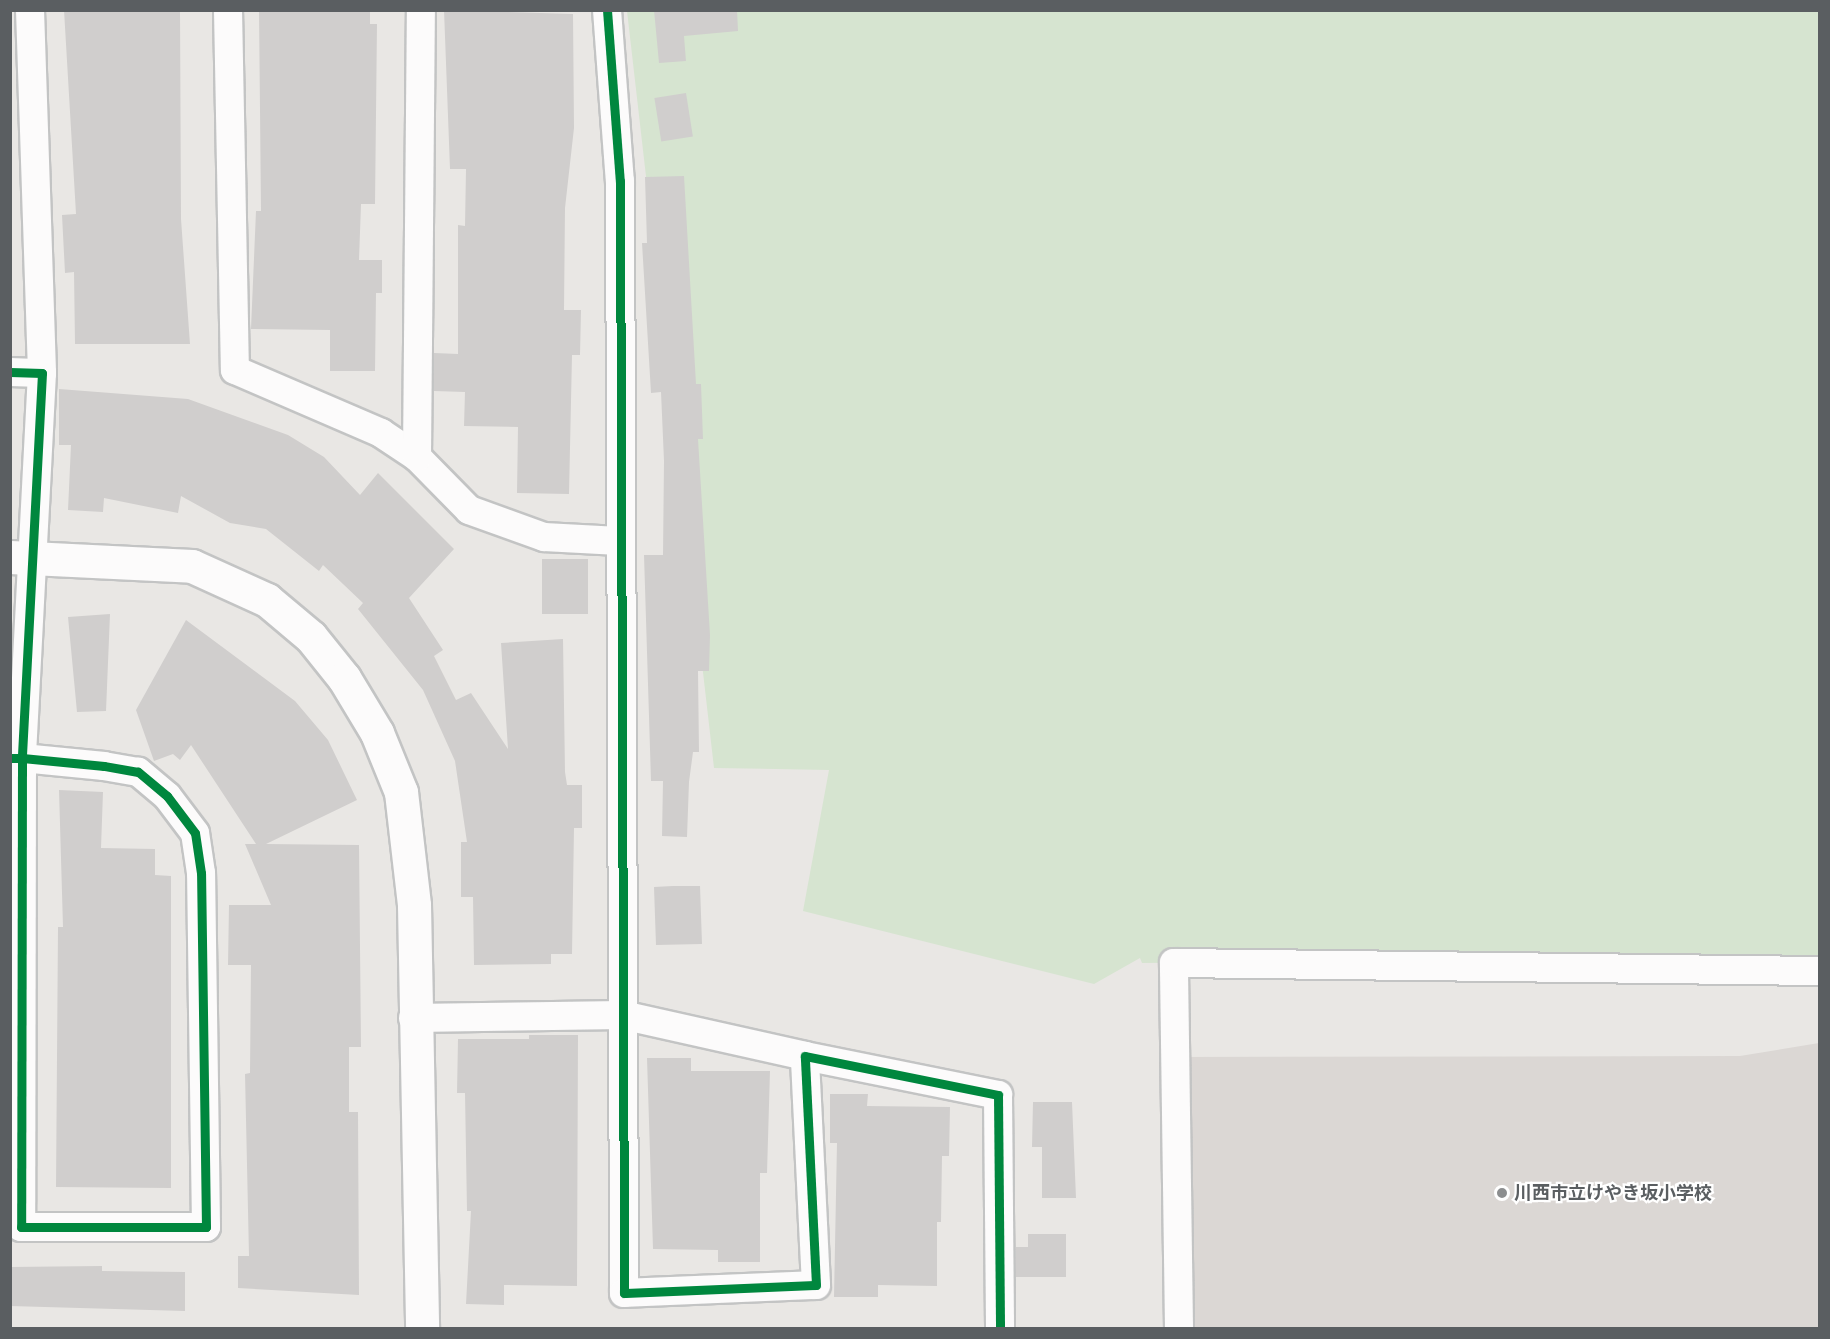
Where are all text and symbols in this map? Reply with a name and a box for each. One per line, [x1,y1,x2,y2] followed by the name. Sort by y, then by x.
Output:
[1514,1182,1712,1204] place label: 川西市立けやき坂小学校
[1495,1186,1509,1200] marker: 川西市立けやき坂小学校

